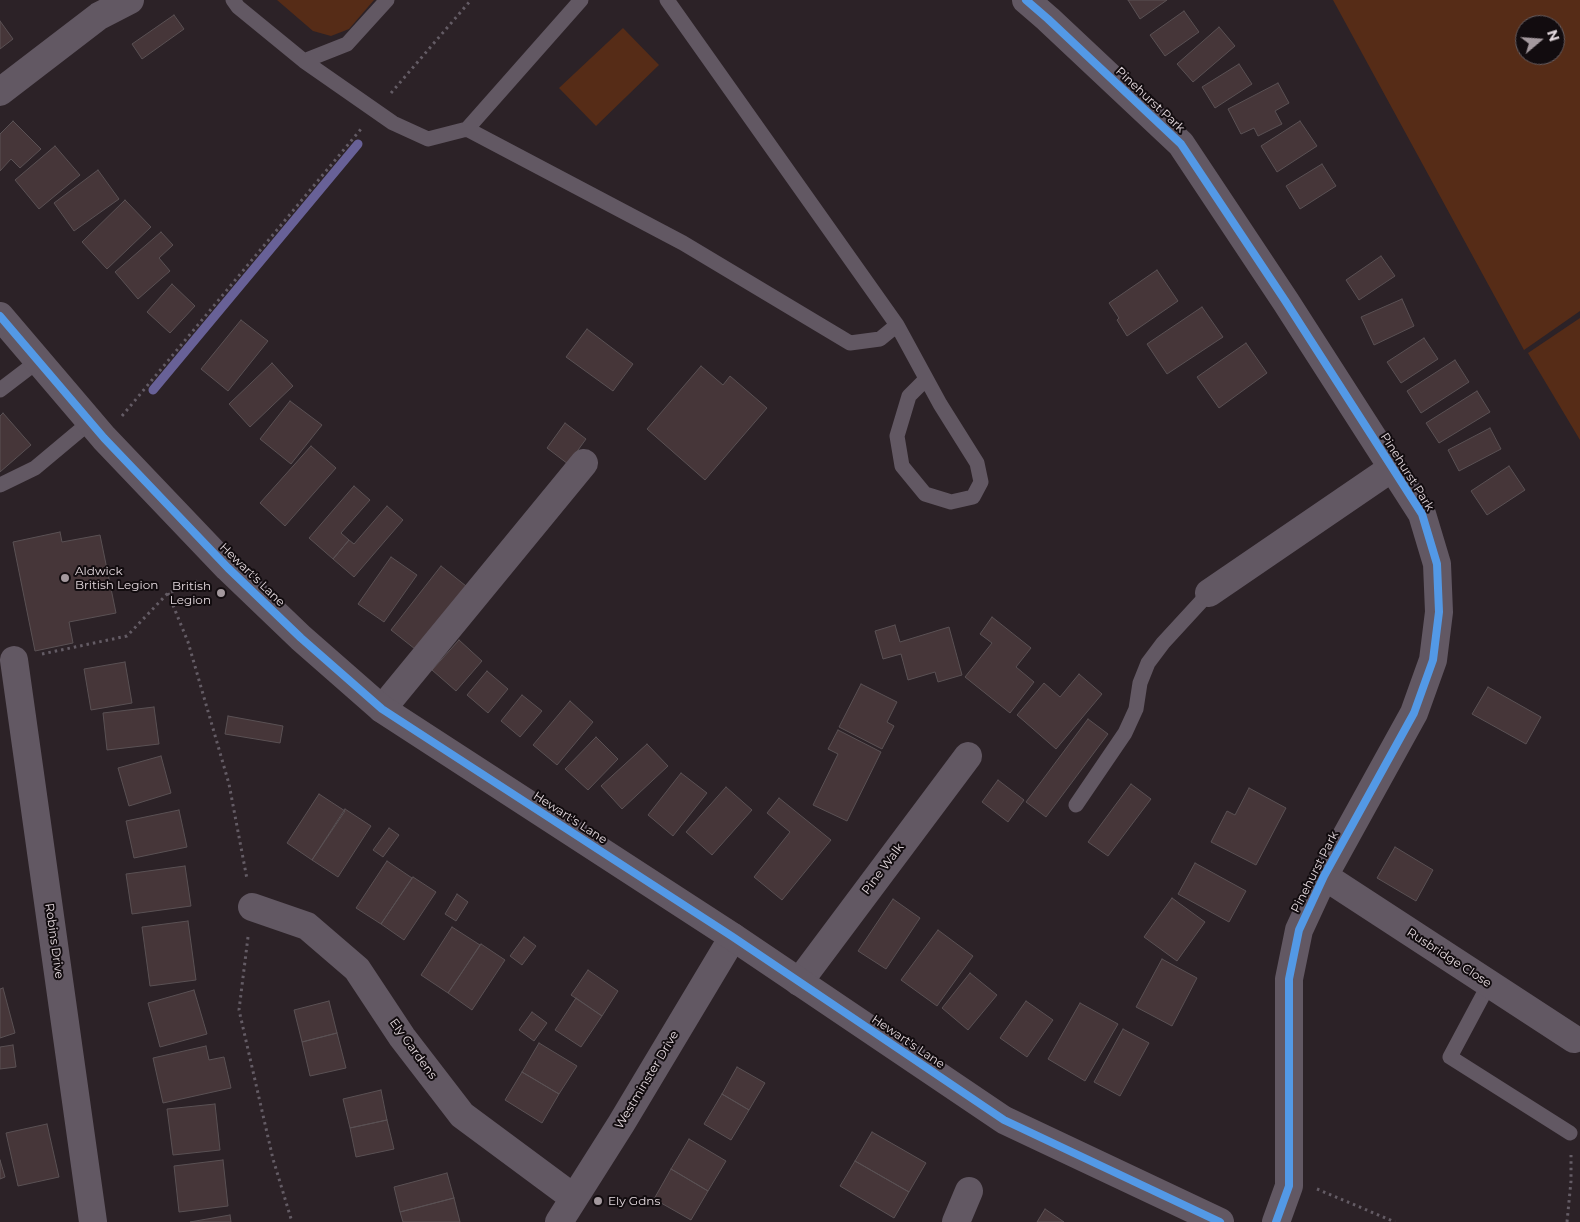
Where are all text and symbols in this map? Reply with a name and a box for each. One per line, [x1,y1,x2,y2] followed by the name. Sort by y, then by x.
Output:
[1515,15,1565,65] north arrow
[1543,28,1564,44] text: N
[1112,64,1188,136] street label: Pinehurst Park
[1377,430,1437,514] street label: Pinehurst Park
[216,540,288,610] street label: Hewart's Lane
[75,564,158,592] place label: Aldwick British Legion
[59,572,71,584] marker: Aldwick British Legion
[170,579,211,607] place label: British Legion
[215,587,227,599] marker: British Legion
[530,789,610,847] street label: Hewart's Lane
[1288,829,1342,915] street label: Pinehurst Park
[859,841,907,897] street label: Pine Walk
[42,902,66,980] street label: Robins Drive
[1404,925,1494,991] street label: Rusbridge Close
[869,1012,947,1072] street label: Hewart's Lane
[386,1016,440,1082] street label: Ely Gardens
[612,1028,682,1132] street label: Westminster Drive
[608,1194,660,1208] place label: Ely Gdns
[592,1195,604,1207] marker: Ely Gdns

